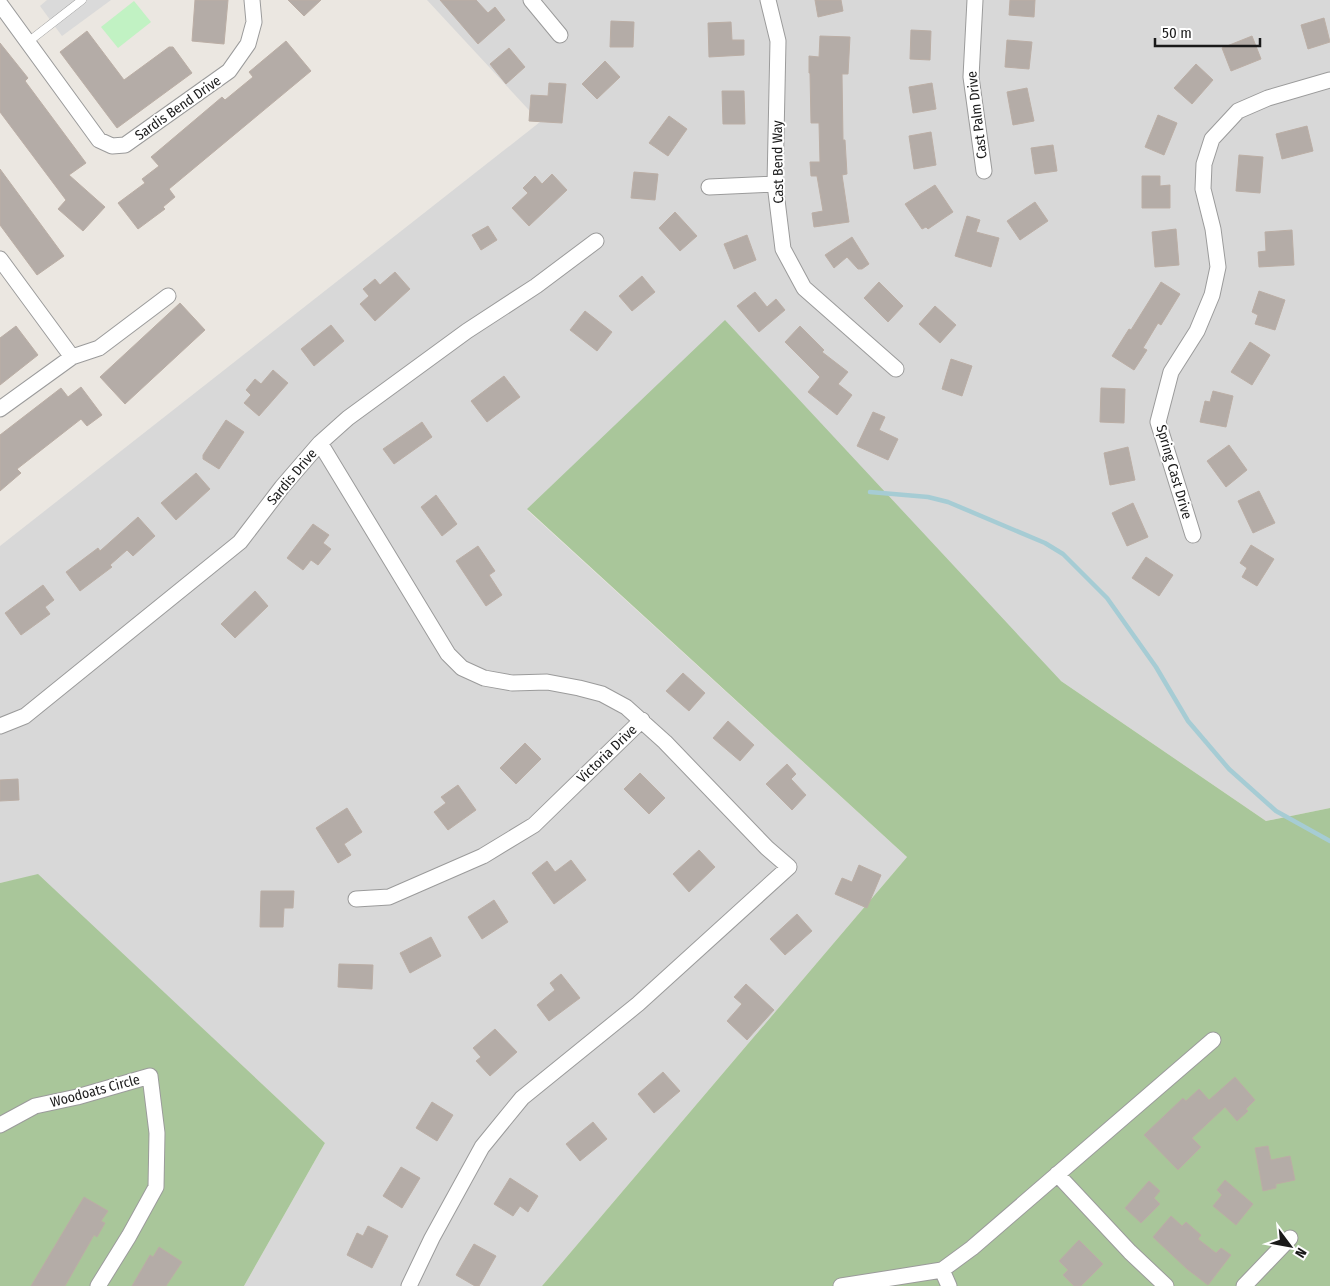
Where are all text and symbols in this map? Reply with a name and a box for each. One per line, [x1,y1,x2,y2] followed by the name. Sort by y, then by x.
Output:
[1155,15,1260,47] scale bar
[1162,24,1192,42] text: 50 m
[963,70,991,160] street label: Cast Palm Drive
[132,72,224,144] street label: Sardis Bend Drive
[769,119,787,204] street label: Cast Bend Way
[1152,423,1196,521] street label: Spring Cast Drive
[264,445,320,509] street label: Sardis Drive
[574,721,641,787] street label: Victoria Drive
[48,1071,142,1111] street label: Woodoats Circle
[1265,1221,1315,1271] north arrow
[1291,1245,1310,1261] text: N

